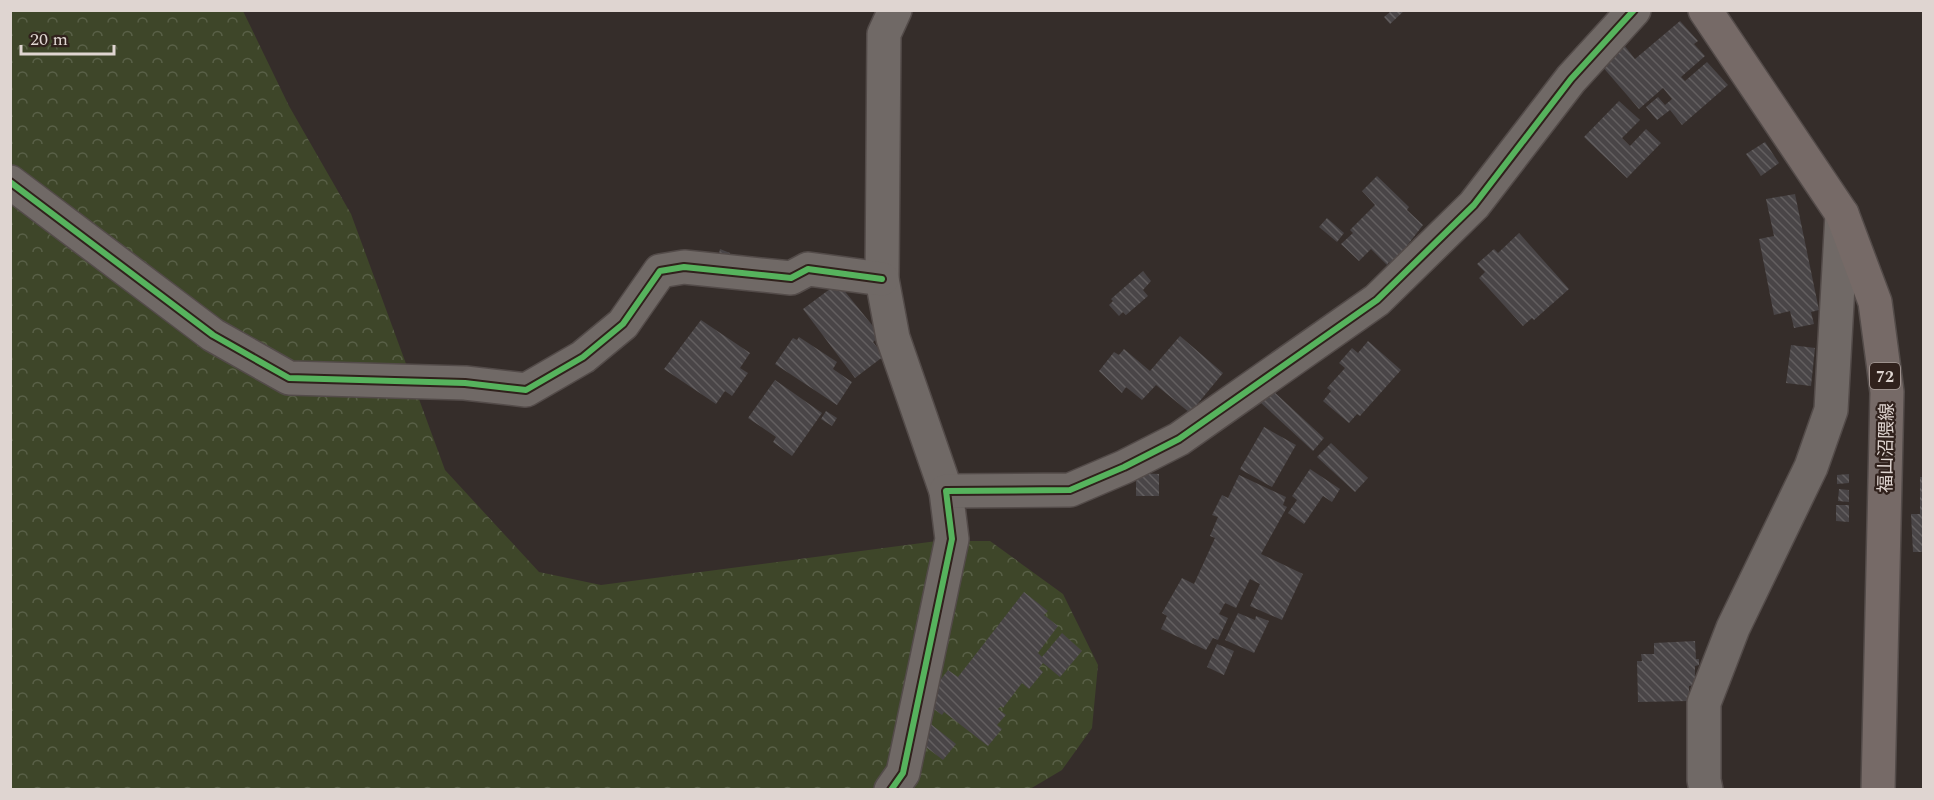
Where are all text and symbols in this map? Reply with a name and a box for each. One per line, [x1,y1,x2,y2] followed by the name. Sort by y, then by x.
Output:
[21,18,114,56] scale bar
[30,26,68,53] text: 20 m
[1870,363,1900,389] road number: 72
[1872,403,1901,493] street label: 福山沼隈線

